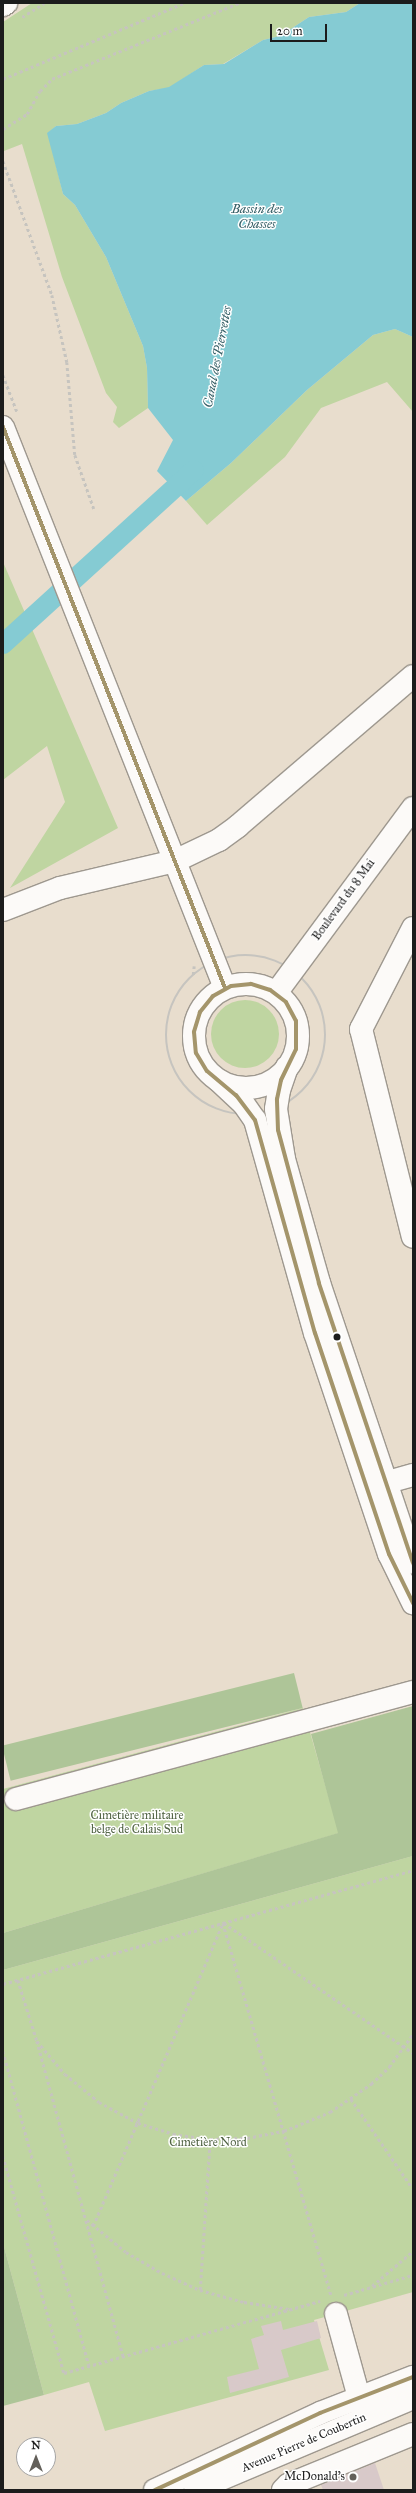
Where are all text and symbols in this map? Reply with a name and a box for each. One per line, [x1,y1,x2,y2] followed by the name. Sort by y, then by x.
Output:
[272,16,329,42] scale bar
[277,24,303,38] text: 20 m
[231,202,283,233] water label: Bassin des Chasses
[200,305,236,409] water label: Canal des Pierrettes
[310,856,378,944] street label: Boulevard du 8 Mai
[332,1332,342,1342] unlabelled marker
[91,1809,183,1837] park label: Cimetière militaire belge de Calais Sud
[169,2136,247,2150] park label: Cimetière Nord
[240,2410,368,2476] street label: Avenue Pierre de Coubertin
[16,2437,56,2477] north arrow
[31,2439,41,2452] text: N
[284,2470,345,2484] place label: McDonald's
[348,2472,358,2482] marker: McDonald's

